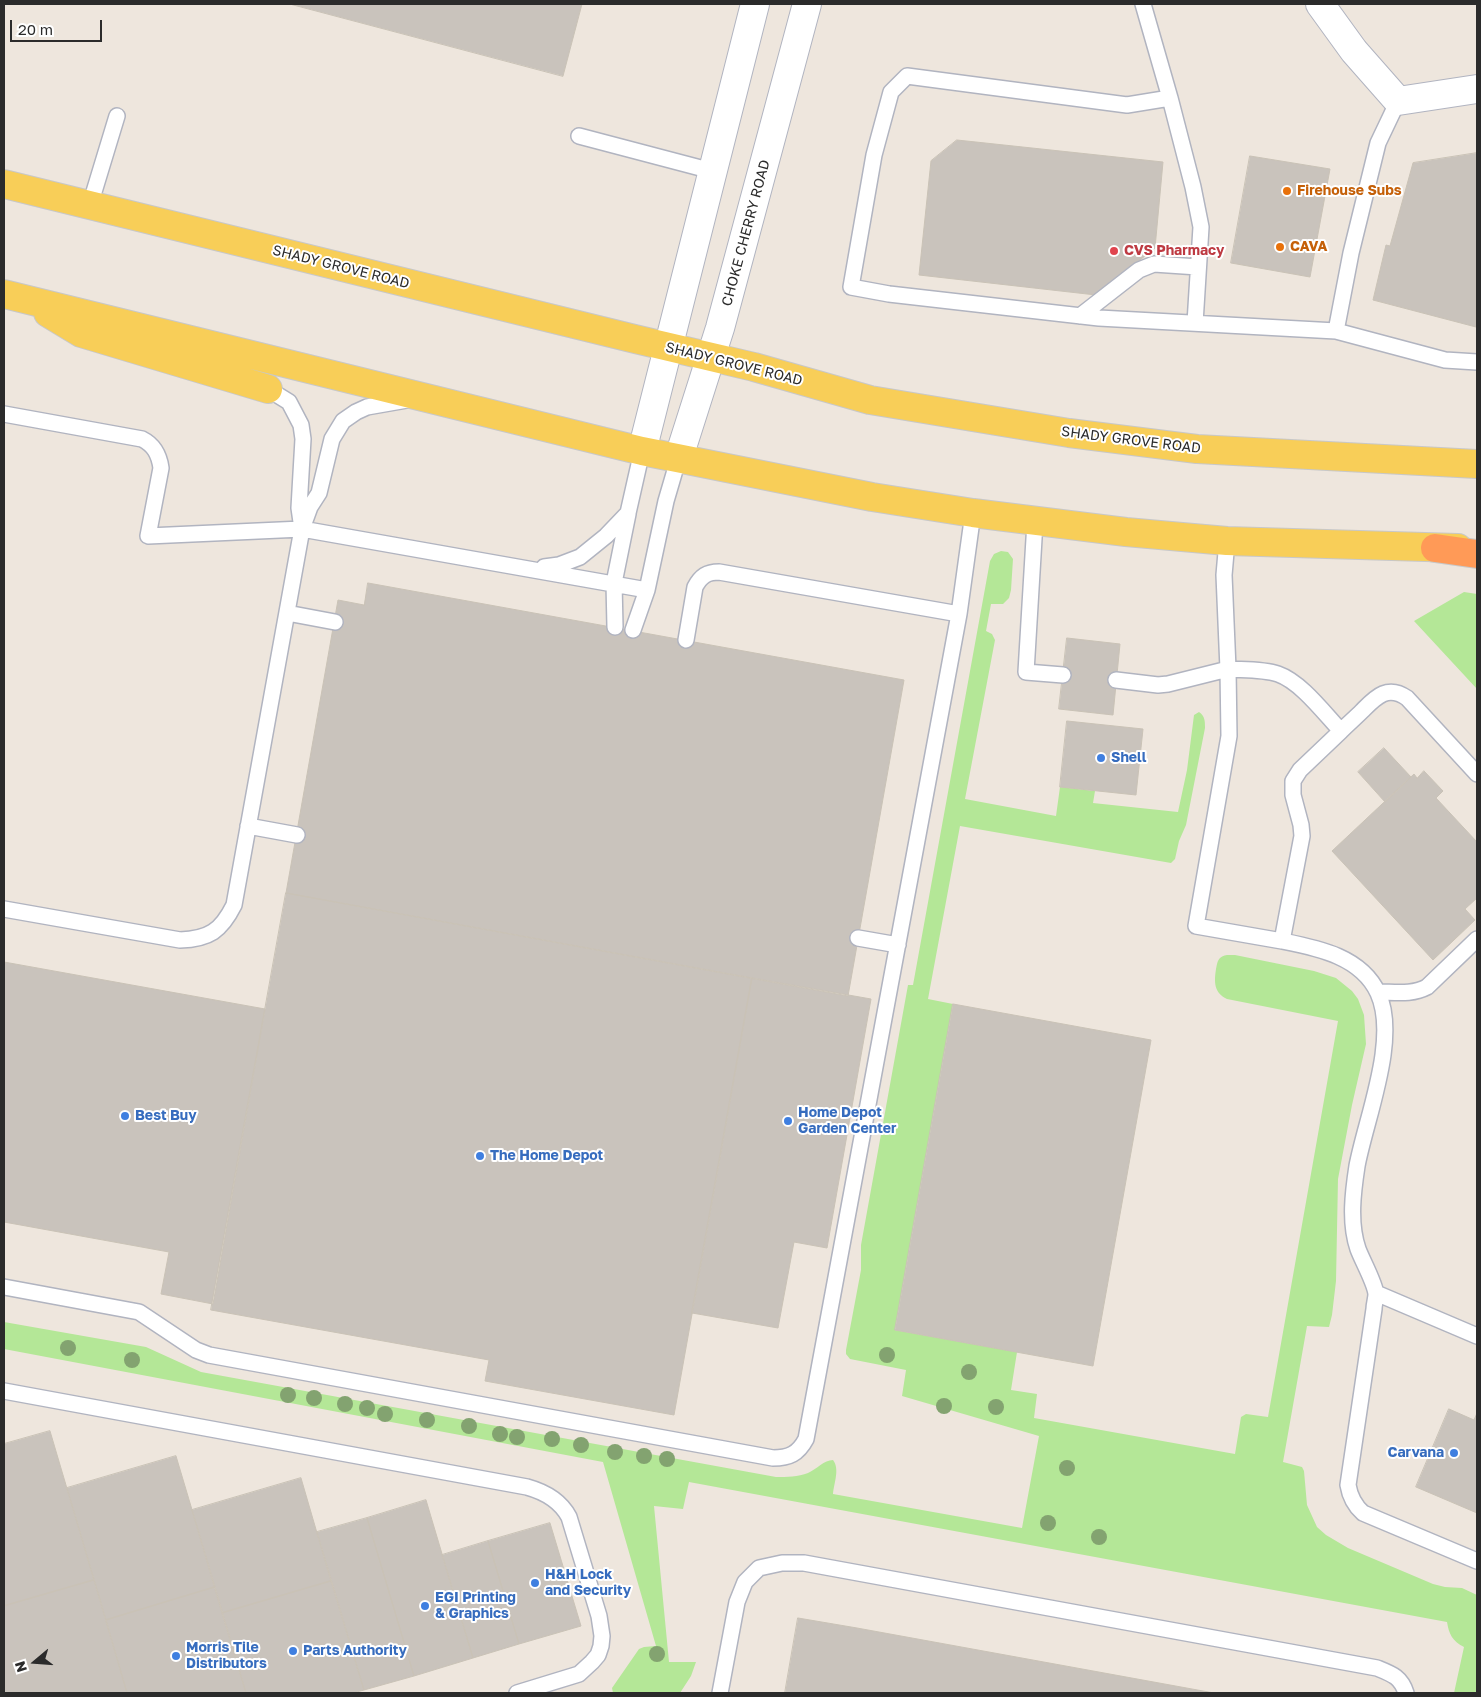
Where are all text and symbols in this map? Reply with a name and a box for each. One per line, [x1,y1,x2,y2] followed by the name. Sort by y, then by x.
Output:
[12,10,105,42] scale bar
[18,20,53,38] text: 20 m
[718,158,774,308] street label: CHOKE CHERRY ROAD
[1297,183,1402,199] place label: Firehouse Subs
[1281,185,1293,197] marker: Firehouse Subs
[1290,239,1327,255] place label: CAVA
[1274,241,1286,253] marker: CAVA
[271,242,411,292] street label: SHADY GROVE ROAD
[1124,243,1224,259] place label: CVS Pharmacy
[1108,245,1120,257] marker: CVS Pharmacy
[664,339,804,389] street label: SHADY GROVE ROAD
[1060,423,1202,457] street label: SHADY GROVE ROAD
[1111,750,1146,766] place label: Shell
[1095,752,1107,764] marker: Shell
[798,1105,896,1138] place label: Home Depot Garden Center
[135,1108,197,1124] place label: Best Buy
[119,1110,131,1122] marker: Best Buy
[782,1115,794,1127] marker: Home Depot Garden Center
[490,1148,603,1164] place label: The Home Depot
[474,1150,486,1162] marker: The Home Depot
[1388,1445,1444,1461] place label: Carvana
[1448,1447,1460,1459] marker: Carvana
[545,1567,631,1600] place label: H&H Lock and Security
[529,1577,541,1589] marker: H&H Lock and Security
[435,1590,516,1622] place label: EGI Printing & Graphics
[419,1600,431,1612] marker: EGI Printing & Graphics
[10,1637,60,1687] north arrow
[186,1640,267,1672] place label: Morris Tile Distributors
[303,1643,407,1659] place label: Parts Authority
[287,1645,299,1657] marker: Parts Authority
[170,1650,182,1662] marker: Morris Tile Distributors
[11,1659,30,1674] text: N

